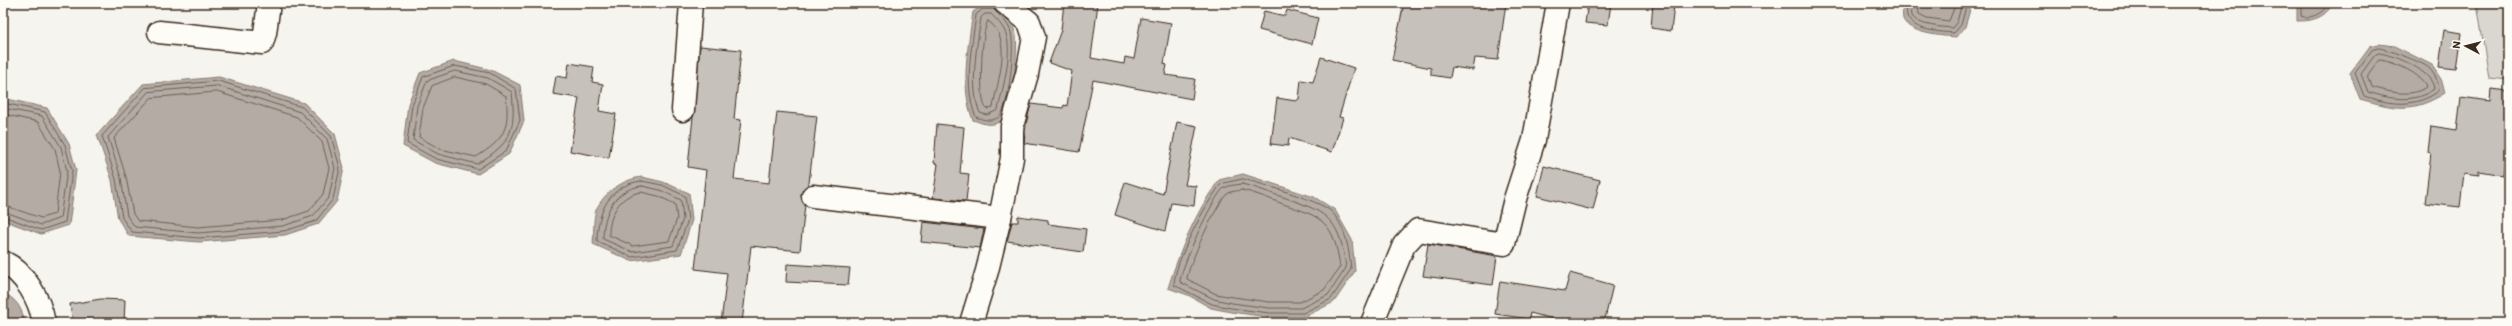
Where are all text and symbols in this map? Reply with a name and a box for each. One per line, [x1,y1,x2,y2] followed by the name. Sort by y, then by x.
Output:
[2446,26,2486,66] north arrow
[2450,40,2463,49] text: N

